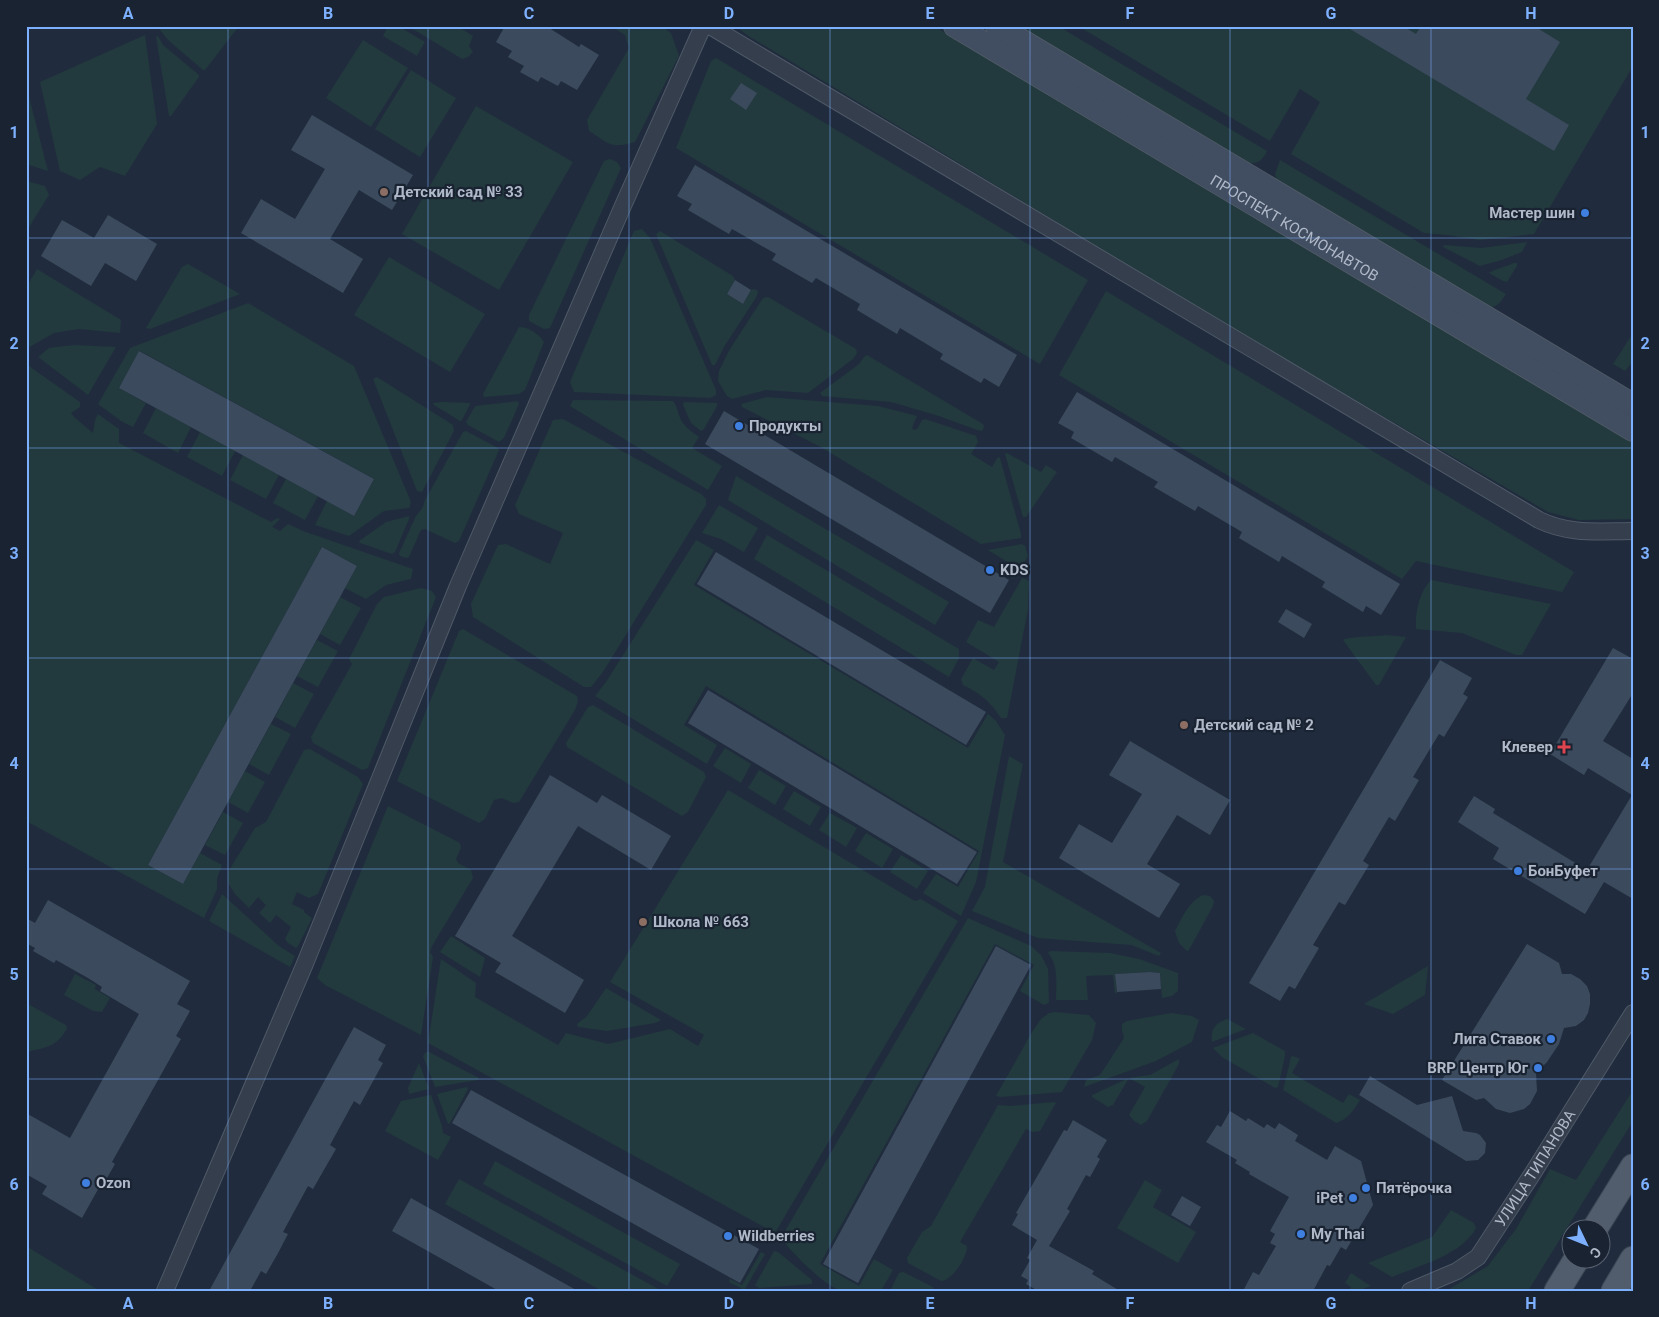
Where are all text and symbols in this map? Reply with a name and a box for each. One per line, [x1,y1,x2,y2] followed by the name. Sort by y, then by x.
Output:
[123,4,134,23] text: A
[323,4,333,23] text: B
[524,4,534,23] text: C
[724,4,734,23] text: D
[926,4,935,23] text: E
[1126,4,1135,23] text: F
[1326,4,1337,23] text: G
[1525,4,1537,23] text: H
[9,123,19,142] text: 1
[1640,123,1650,142] text: 1
[1207,171,1382,285] street label: ПРОСПЕКТ КОСМОНАВТОВ
[394,183,523,201] place label: Детский сад № 33
[378,186,390,198] marker: Детский сад № 33
[1489,204,1575,222] place label: Мастер шин
[1579,207,1591,219] marker: Мастер шин
[9,334,19,353] text: 2
[1640,334,1650,353] text: 2
[749,417,822,435] place label: Продукты
[733,420,745,432] marker: Продукты
[9,544,19,563] text: 3
[1640,544,1650,563] text: 3
[1000,561,1029,579] place label: KDS
[984,564,996,576] marker: KDS
[1194,716,1314,734] place label: Детский сад № 2
[1178,719,1190,731] marker: Детский сад № 2
[1502,738,1553,756] place label: Клевер
[1557,740,1571,754] marker: Клевер
[9,754,19,773] text: 4
[1640,754,1650,773] text: 4
[1528,862,1598,880] place label: БонБуфет
[1512,865,1524,877] marker: БонБуфет
[653,913,749,931] place label: Школа № 663
[637,916,649,928] marker: Школа № 663
[9,965,19,984] text: 5
[1640,965,1650,984] text: 5
[1453,1030,1542,1048] place label: Лига Ставок
[1545,1033,1557,1045] marker: Лига Ставок
[1427,1059,1529,1077] place label: BRP Центр Юг
[1532,1062,1544,1074] marker: BRP Центр Юг
[1491,1106,1579,1230] street label: УЛИЦА ТИПАНОВА
[96,1174,131,1192] place label: Ozon
[9,1175,19,1194] text: 6
[1640,1175,1650,1194] text: 6
[80,1177,92,1189] marker: Ozon
[1376,1179,1452,1197] place label: Пятёрочка
[1360,1182,1372,1194] marker: Пятёрочка
[1316,1189,1343,1207] place label: iРet
[1347,1192,1359,1204] marker: iРet
[1562,1220,1612,1270] north arrow
[1311,1225,1365,1243] place label: My Thai
[738,1227,815,1245] place label: Wildberries
[1295,1228,1307,1240] marker: My Thai
[722,1230,734,1242] marker: Wildberries
[1587,1244,1604,1262] text: С
[123,1294,134,1313] text: A
[323,1294,333,1313] text: B
[524,1294,534,1313] text: C
[724,1294,734,1313] text: D
[926,1294,935,1313] text: E
[1126,1294,1135,1313] text: F
[1326,1294,1337,1313] text: G
[1525,1294,1537,1313] text: H

